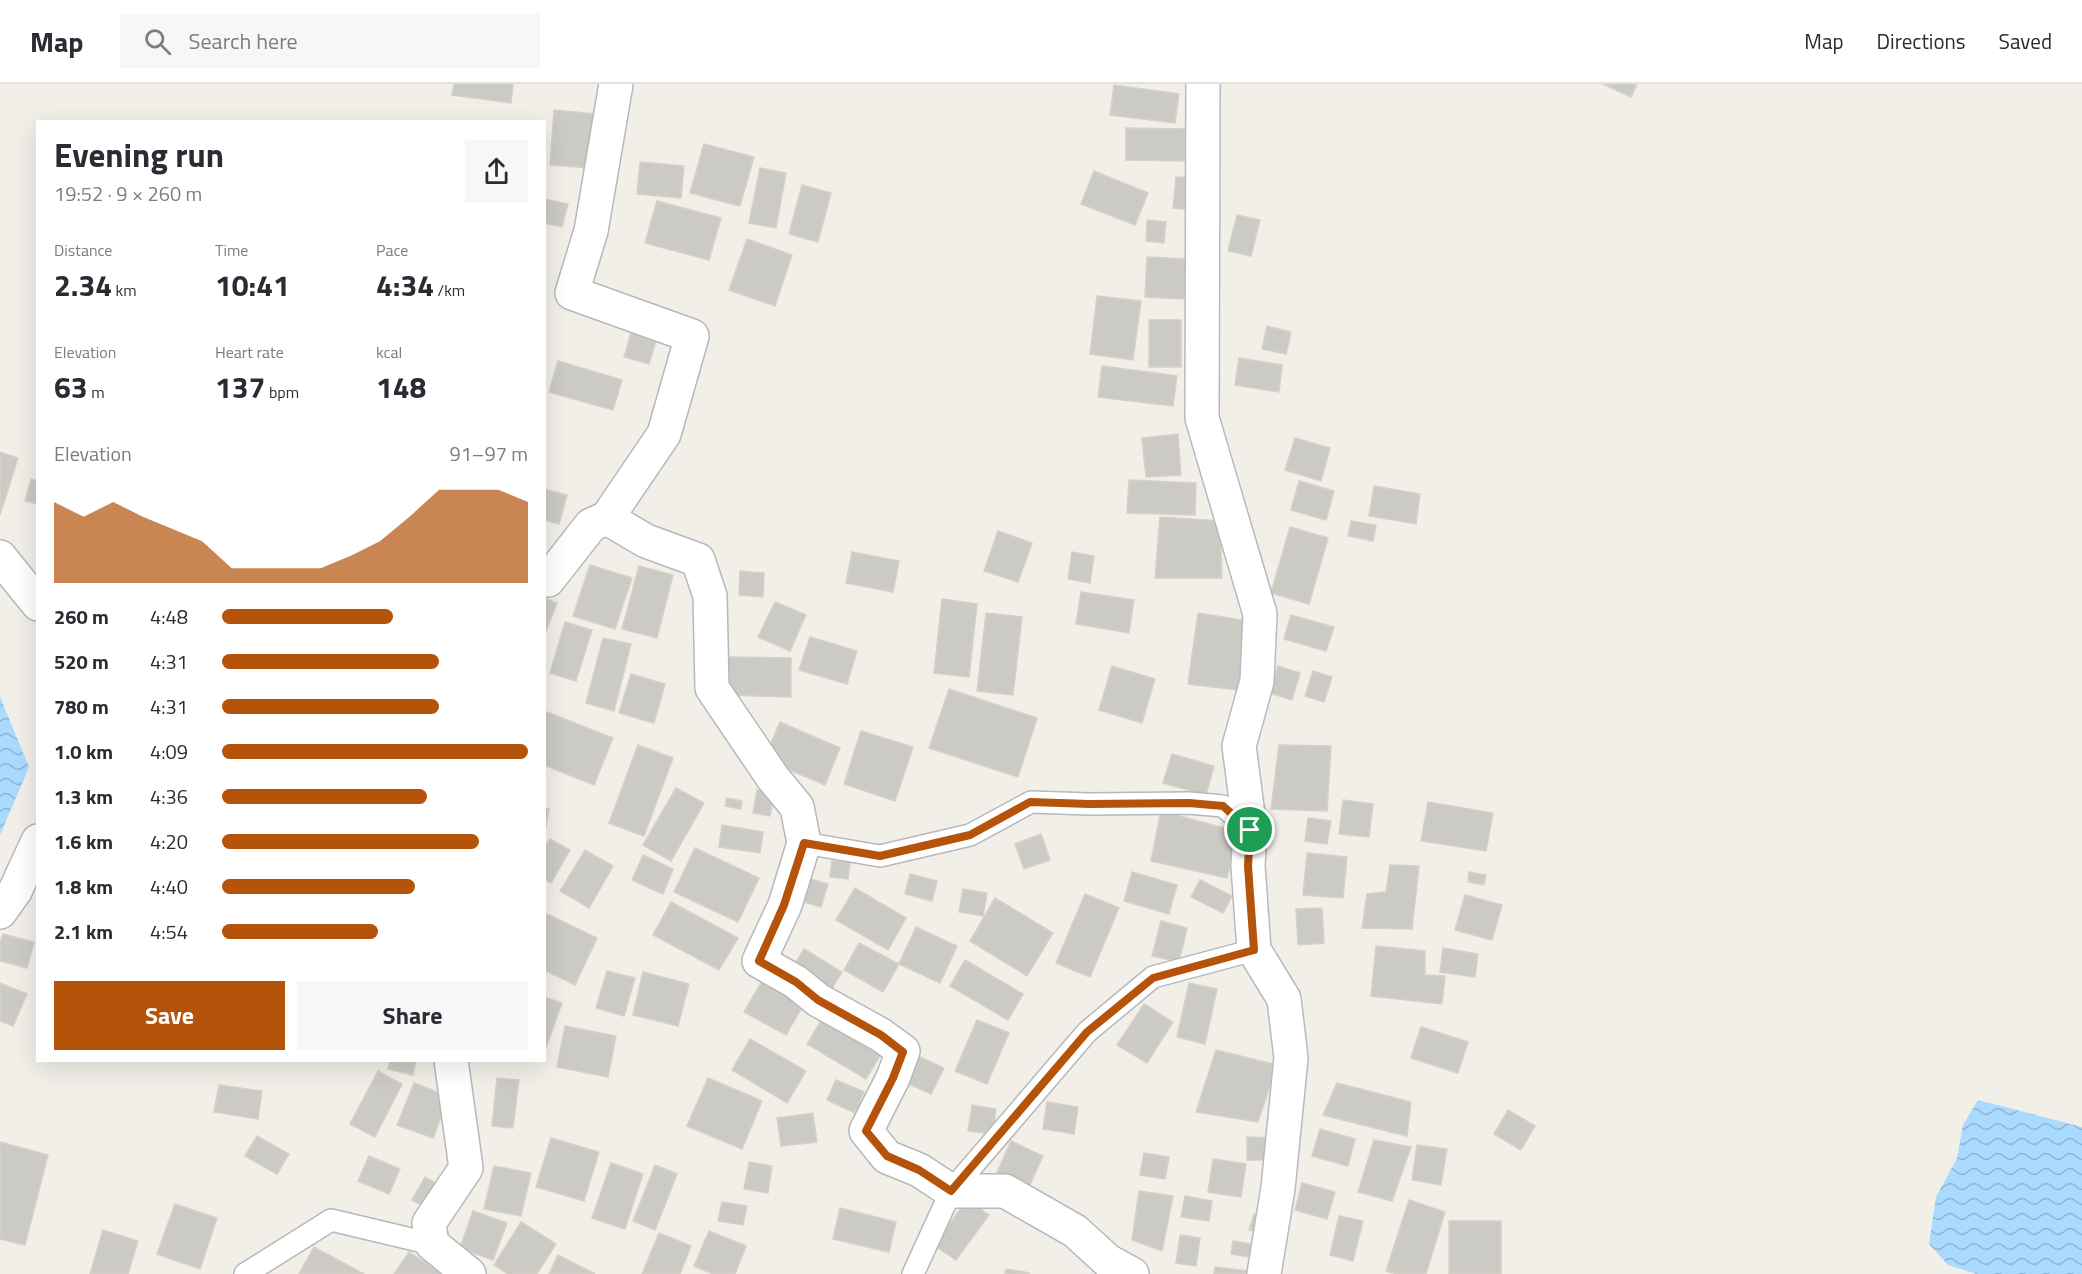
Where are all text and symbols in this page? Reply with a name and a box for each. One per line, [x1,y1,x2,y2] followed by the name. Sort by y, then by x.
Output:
[120,14,540,68] search box
[30,20,84,63] text: Map
[189,24,298,58] text: Search here
[141,25,174,58] icon: search
[1804,25,1844,57] text: Map
[1877,25,1966,57] text: Directions
[1999,25,2052,57] text: Saved
[54,130,224,180] text: Evening run
[465,140,528,203] button: share
[54,178,202,209] text: 19:52 · 9 × 260 m
[54,238,112,262] text: Distance
[215,238,248,262] text: Time
[376,238,408,262] text: Pace
[54,262,112,308] text: 2.34
[215,262,290,308] text: 10:41
[376,262,434,308] text: 4:34
[112,278,137,302] text: km
[434,278,465,302] text: /km
[54,340,116,364] text: Elevation
[215,340,284,364] text: Heart rate
[376,340,402,364] text: kcal
[54,364,88,410] text: 63
[215,364,265,410] text: 137
[376,364,426,410] text: 148
[88,380,105,404] text: m
[265,380,299,404] text: bpm
[54,438,132,469] text: Elevation
[449,438,528,469] text: 91–97 m
[54,601,109,632] text: 260 m
[150,601,188,632] text: 4:48
[54,646,109,677] text: 520 m
[150,646,188,677] text: 4:31
[54,691,109,722] text: 780 m
[150,691,188,722] text: 4:31
[54,736,113,767] text: 1.0 km
[150,736,188,767] text: 4:09
[54,781,113,812] text: 1.3 km
[150,781,188,812] text: 4:36
[1224,804,1275,855] pin
[1233,813,1266,846] icon: arrive
[54,826,113,857] text: 1.6 km
[150,826,188,857] text: 4:20
[54,871,113,902] text: 1.8 km
[150,871,188,902] text: 4:40
[54,916,113,947] text: 2.1 km
[150,916,188,947] text: 4:54
[54,981,285,1050] button: Save
[297,981,528,1050] button: Share

